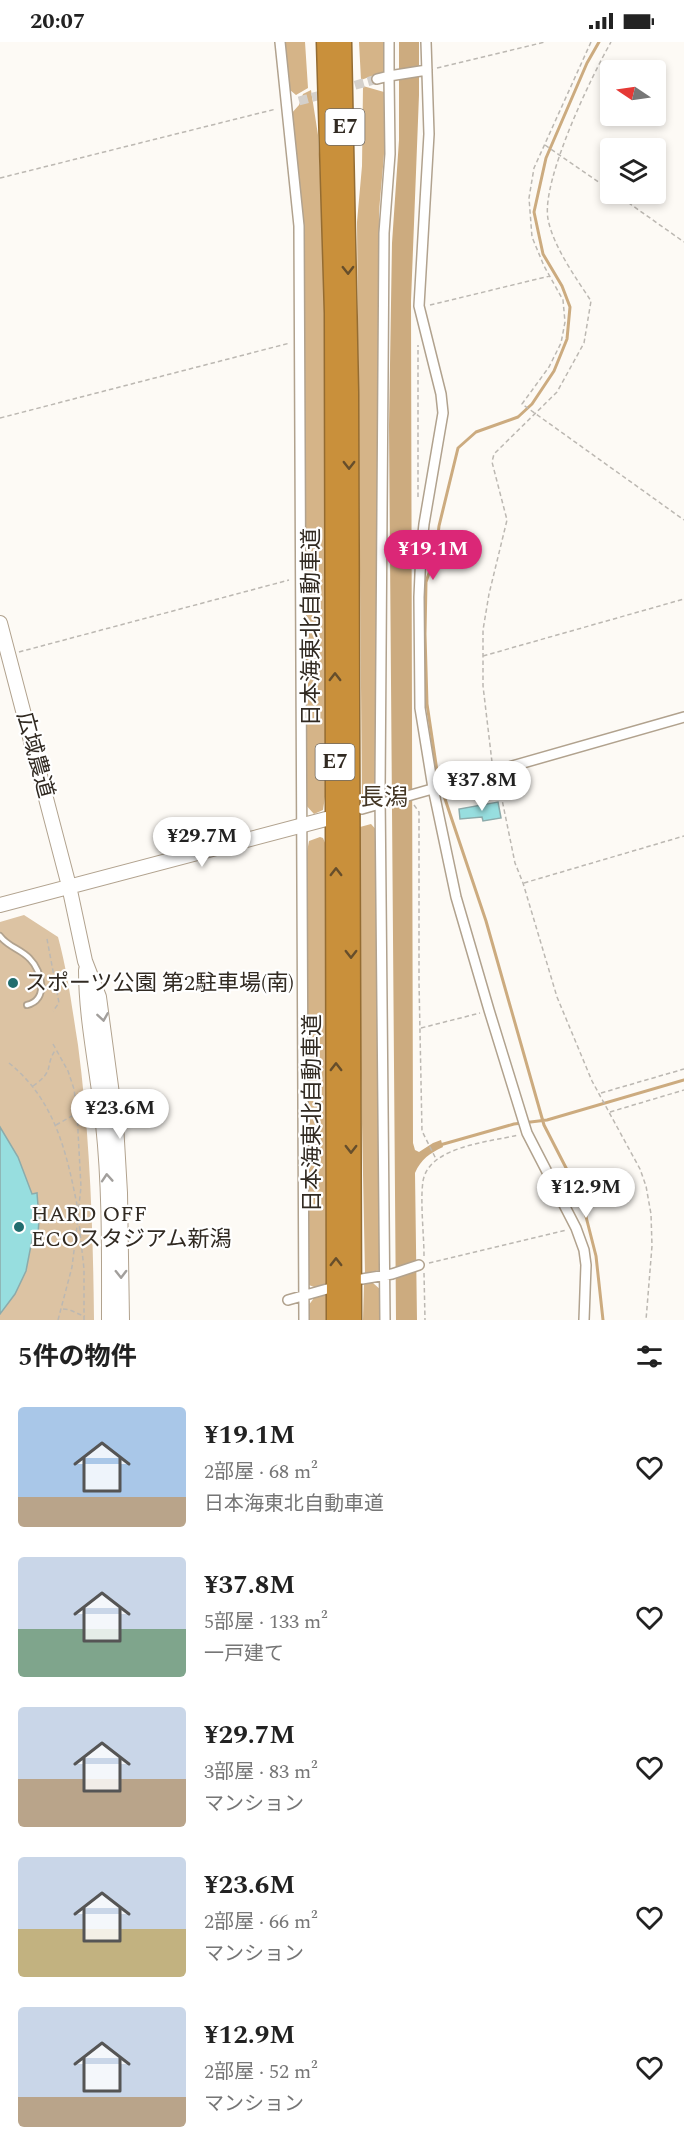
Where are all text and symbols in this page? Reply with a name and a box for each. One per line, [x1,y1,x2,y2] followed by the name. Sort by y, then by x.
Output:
[30,5,85,38] text: 20:07
[600,60,666,126] north arrow
[600,60,666,204] map controls
[326,109,364,145] road number: E7
[600,138,666,204] button: layers
[342,265,354,274] one-way arrow
[343,460,355,469] one-way arrow
[295,528,328,726] street label: 日本海東北自動車道
[384,530,482,581] pin: ¥19.1M
[398,534,468,564] text: ¥19.1M
[329,672,341,681] one-way arrow
[8,708,62,802] street label: 広域農道
[316,744,354,780] road number: E7
[433,761,531,812] pin: ¥37.8M
[447,765,517,795] text: ¥37.8M
[360,780,408,816] district label: 長潟
[153,817,251,868] pin: ¥29.7M
[167,821,237,851] text: ¥29.7M
[330,867,342,876] one-way arrow
[345,949,357,958] one-way arrow
[25,967,294,1000] place label: スポーツ公園 第2駐車場(南)
[6,976,20,990] marker: スポーツ公園 第2駐車場(南)
[96,1012,108,1022] one-way arrow
[296,1014,329,1212] street label: 日本海東北自動車道
[330,1062,342,1071] one-way arrow
[71,1089,169,1140] pin: ¥23.6M
[85,1093,155,1123] text: ¥23.6M
[345,1144,357,1153] one-way arrow
[537,1168,635,1219] pin: ¥12.9M
[551,1172,621,1202] text: ¥12.9M
[101,1173,114,1182] one-way arrow
[31,1198,232,1256] place label: HARD OFF ECOスタジアム新潟
[12,1220,26,1234] marker: HARD OFF ECOスタジアム新潟
[330,1257,342,1266] one-way arrow
[115,1270,128,1279] one-way arrow
[18,1337,137,1377] text: 5件の物件
[633,1340,666,1373] icon: filters
[204,1415,295,1455] text: ¥19.1M
[66,1431,138,1503] icon: home
[633,1451,666,1484] icon: heart
[204,1457,318,1487] text: 2部屋 · 68 m²
[204,1489,384,1519] text: 日本海東北自動車道
[204,1565,295,1605] text: ¥37.8M
[66,1581,138,1653] icon: home
[633,1601,666,1634] icon: heart
[204,1607,328,1637] text: 5部屋 · 133 m²
[204,1639,284,1669] text: 一戸建て
[204,1715,295,1755] text: ¥29.7M
[66,1731,138,1803] icon: home
[633,1751,666,1784] icon: heart
[204,1757,318,1787] text: 3部屋 · 83 m²
[204,1789,304,1819] text: マンション
[204,1865,295,1905] text: ¥23.6M
[66,1881,138,1953] icon: home
[633,1901,666,1934] icon: heart
[204,1907,318,1937] text: 2部屋 · 66 m²
[204,1939,304,1969] text: マンション
[204,2015,295,2055] text: ¥12.9M
[66,2031,138,2103] icon: home
[633,2051,666,2084] icon: heart
[204,2057,318,2087] text: 2部屋 · 52 m²
[204,2089,304,2119] text: マンション

